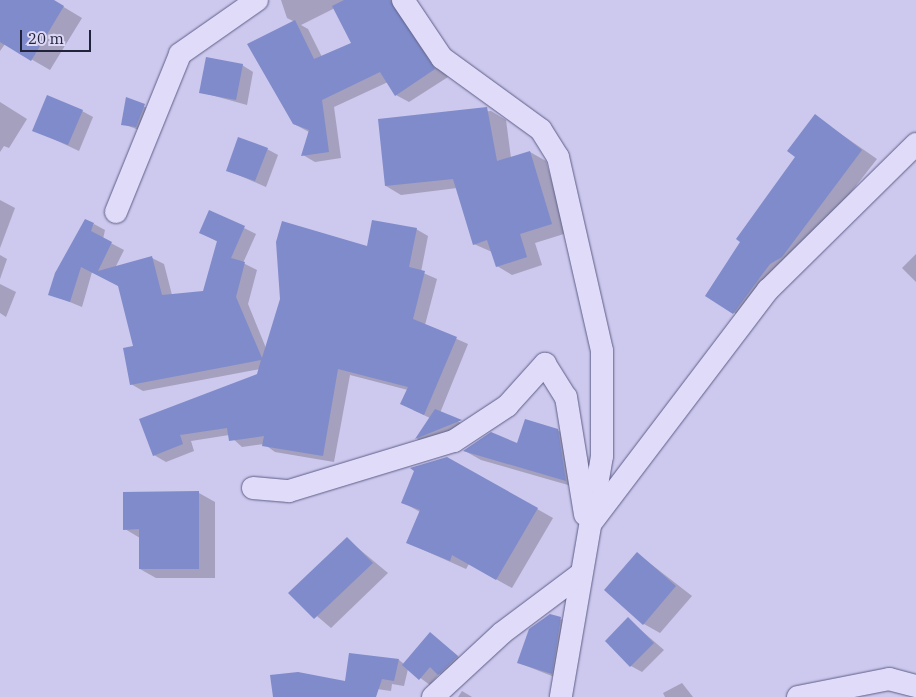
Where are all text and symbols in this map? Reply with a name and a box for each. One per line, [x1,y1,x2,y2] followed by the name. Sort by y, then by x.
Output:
[22,20,94,52] scale bar
[28,29,64,48] text: 20 m

